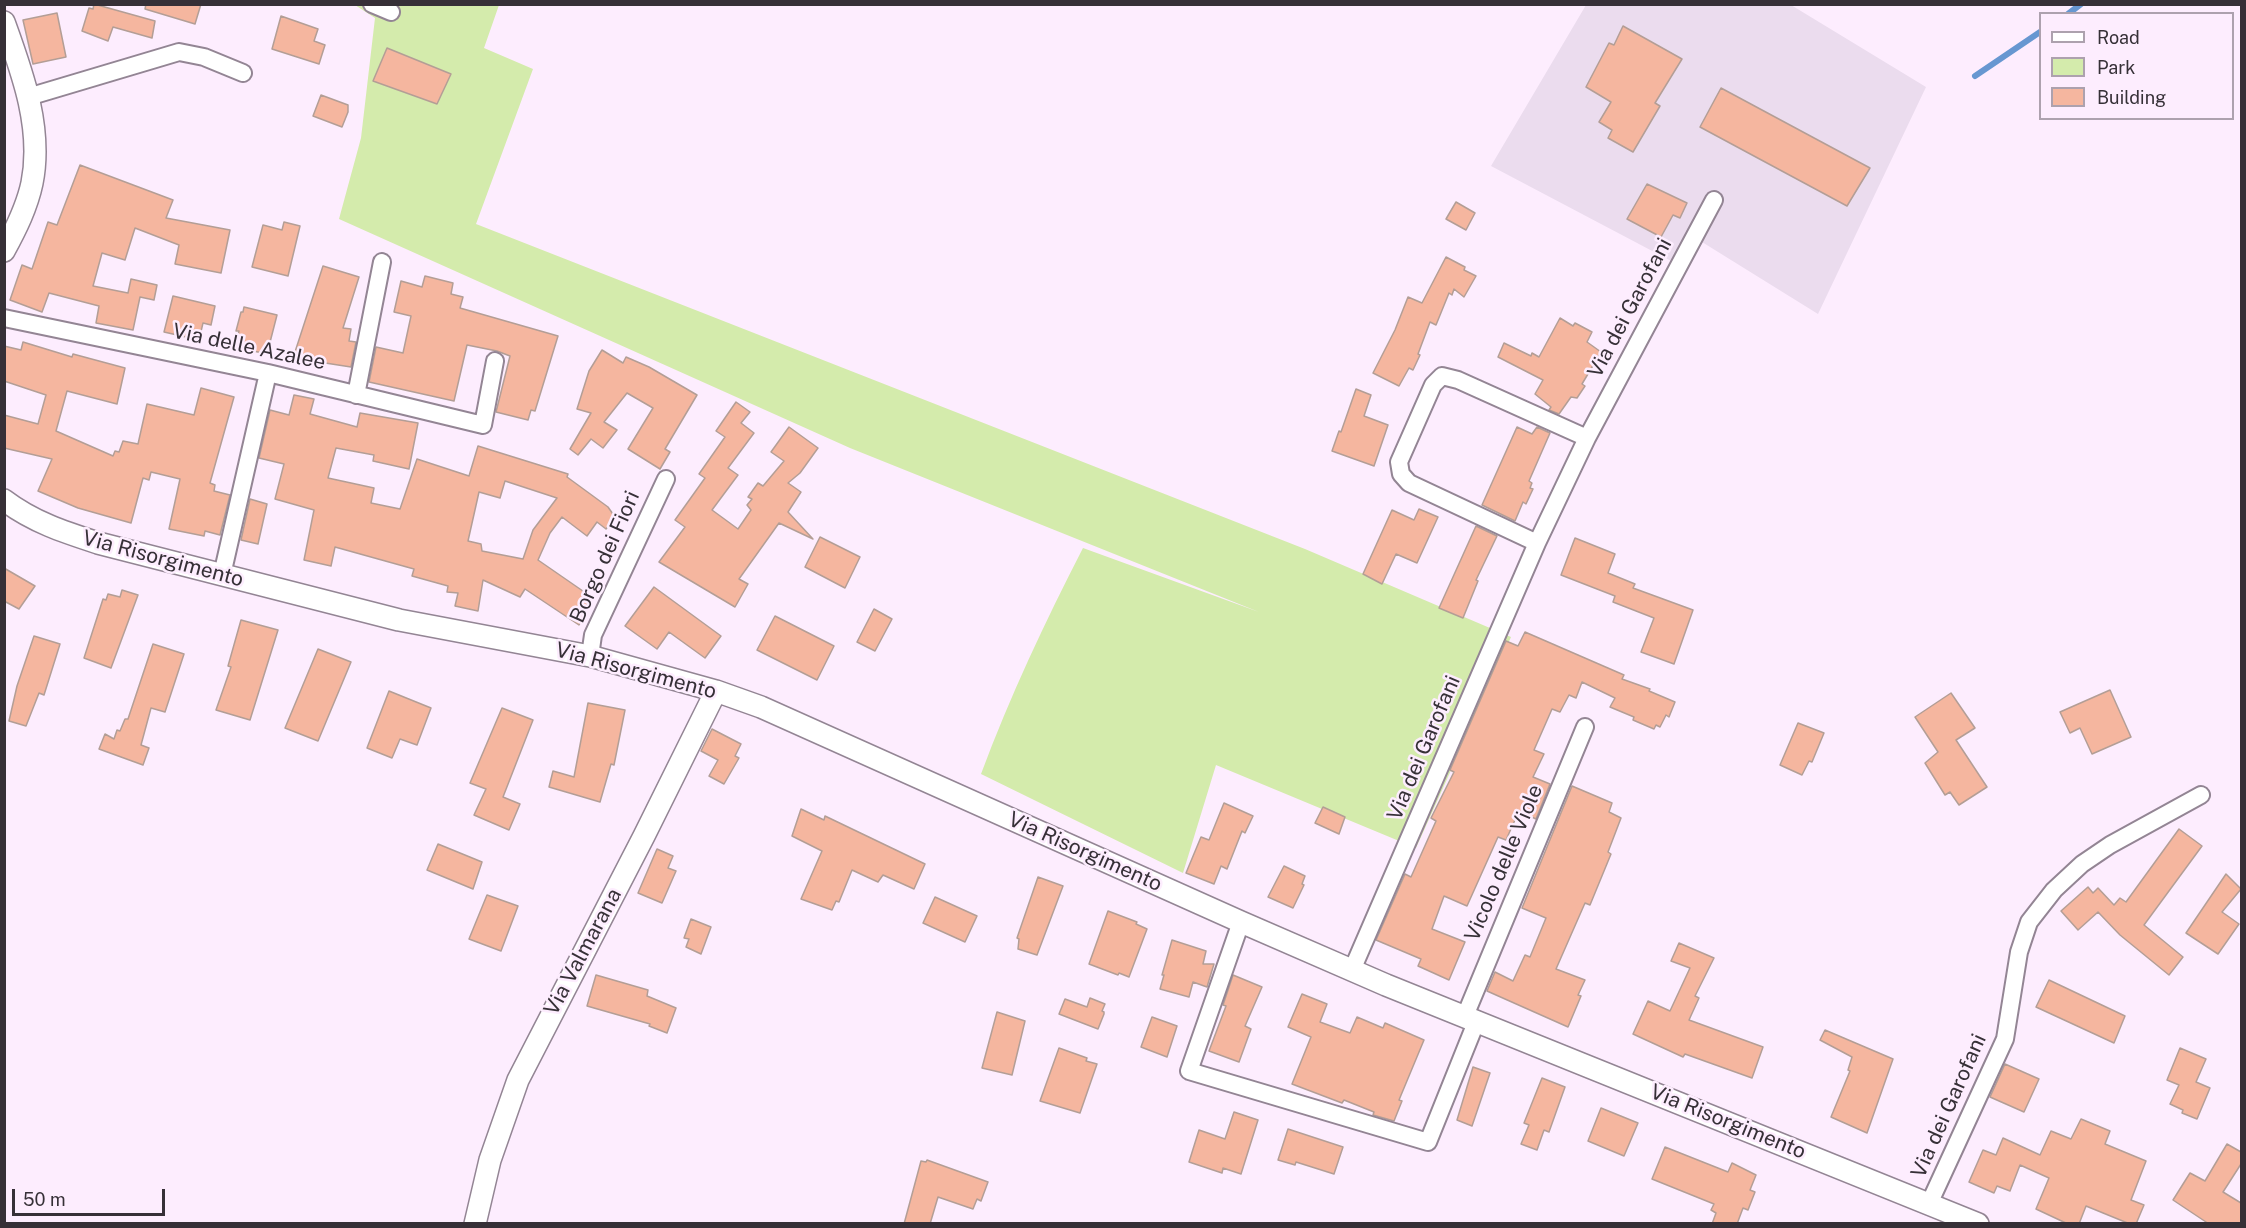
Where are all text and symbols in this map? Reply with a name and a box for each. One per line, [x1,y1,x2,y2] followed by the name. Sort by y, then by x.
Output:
[2039,12,2234,120] legend
[2097,27,2140,48] text: Road
[2097,57,2135,78] text: Park
[2097,87,2166,108] text: Building
[1583,234,1677,382] street label: Via dei Garofani
[170,318,328,376] street label: Via delle Azalee
[565,487,645,627] street label: Borgo dei Fiori
[80,525,246,593] street label: Via Risorgimento
[553,637,719,705] street label: Via Risorgimento
[1382,672,1466,824] street label: Via dei Garofani
[1460,781,1548,945] street label: Vicolo delle Viole
[1004,807,1166,897] street label: Via Risorgimento
[539,884,627,1020] street label: Via Valmarana
[1906,1030,1992,1182] street label: Via dei Garofani
[1647,1079,1809,1165] street label: Via Risorgimento
[15,1177,168,1215] scale bar
[23,1189,66,1210] text: 50 m

